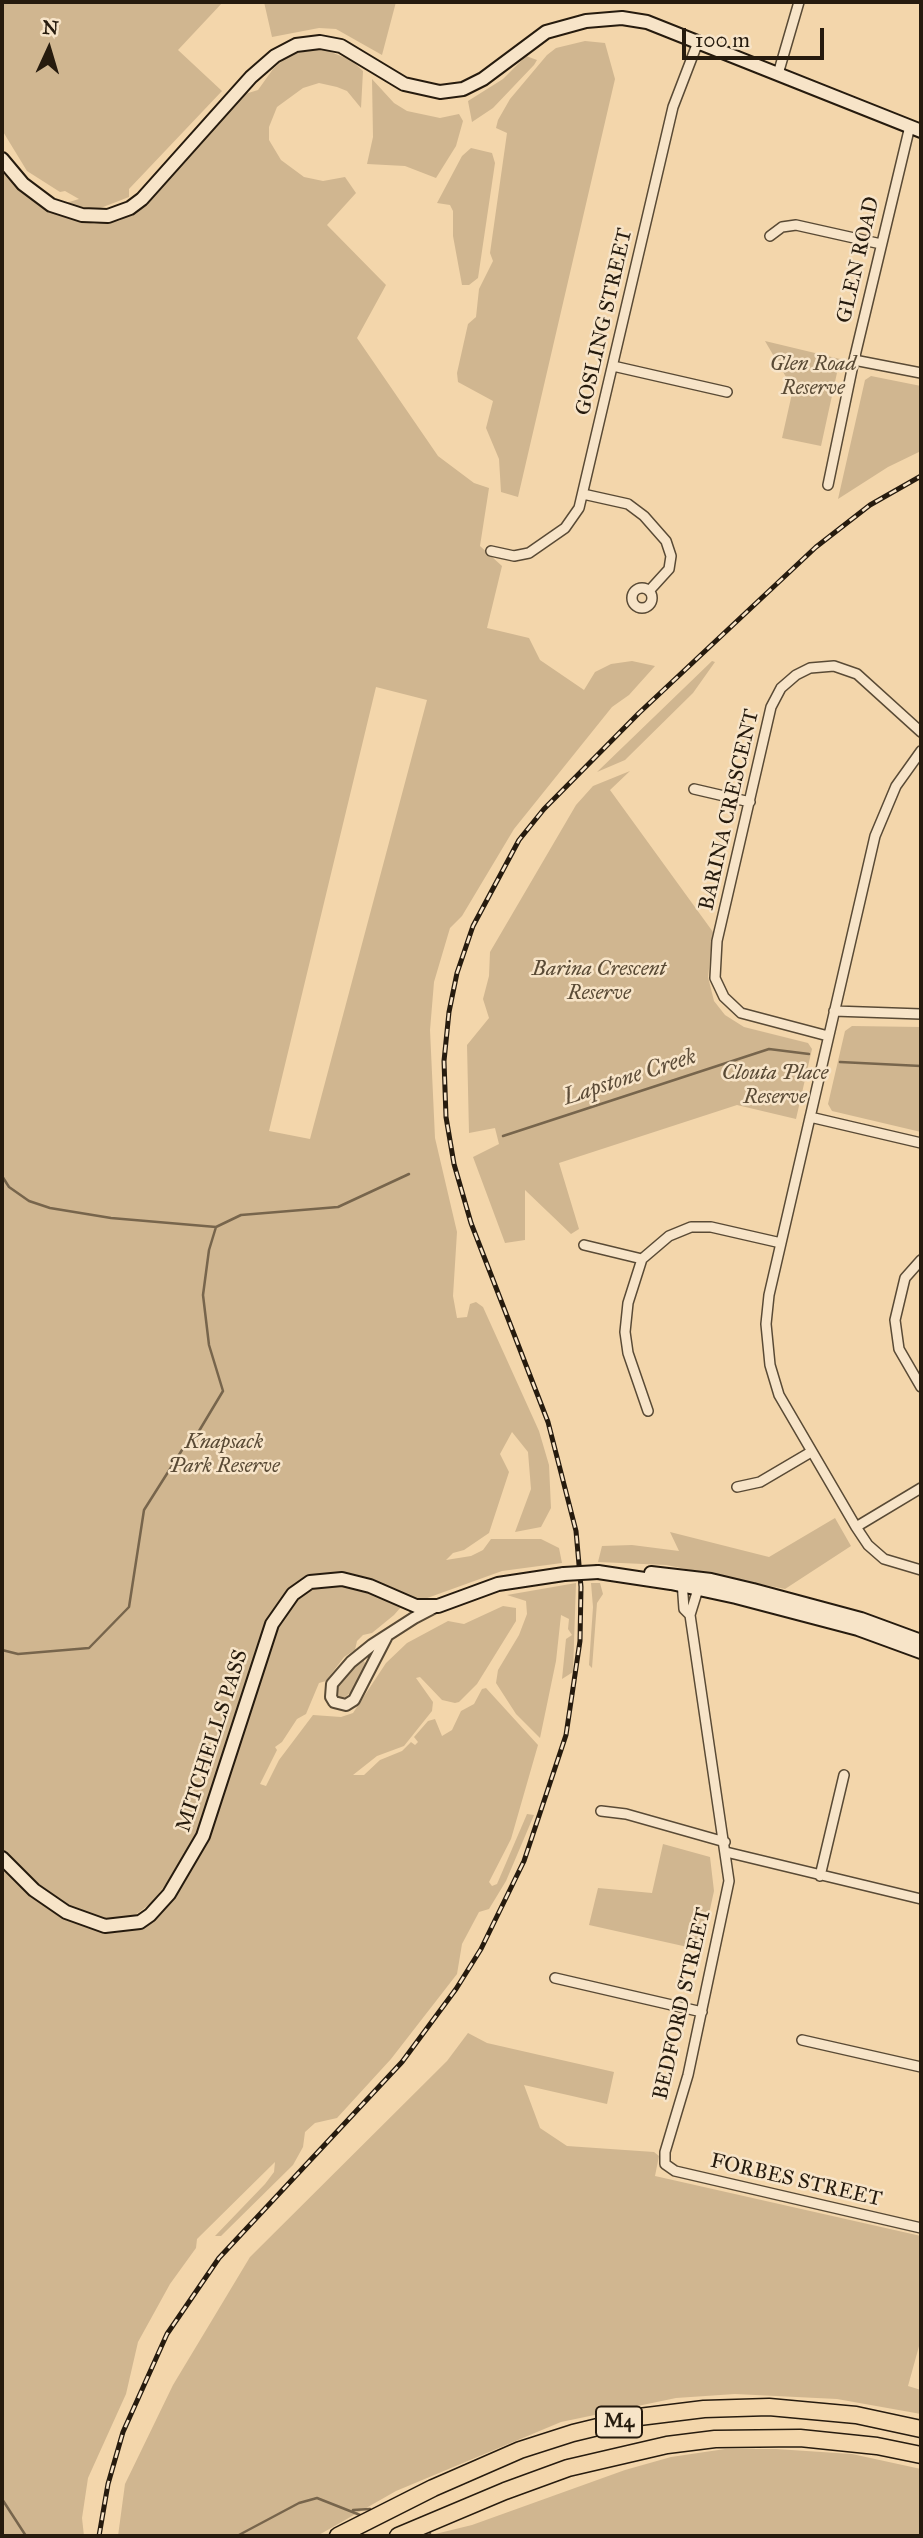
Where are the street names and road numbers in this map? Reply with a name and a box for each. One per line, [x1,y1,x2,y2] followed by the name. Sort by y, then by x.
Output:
[832,194,886,326] street label: GLEN ROAD
[571,226,639,418] street label: GOSLING STREET
[695,707,765,913] street label: BARINA CRESCENT
[172,1647,254,1835] street label: MITCHELLS PASS
[649,1906,717,2102] street label: BEDFORD STREET
[708,2149,884,2213] street label: FORBES STREET
[596,2406,642,2438] road number: M4

